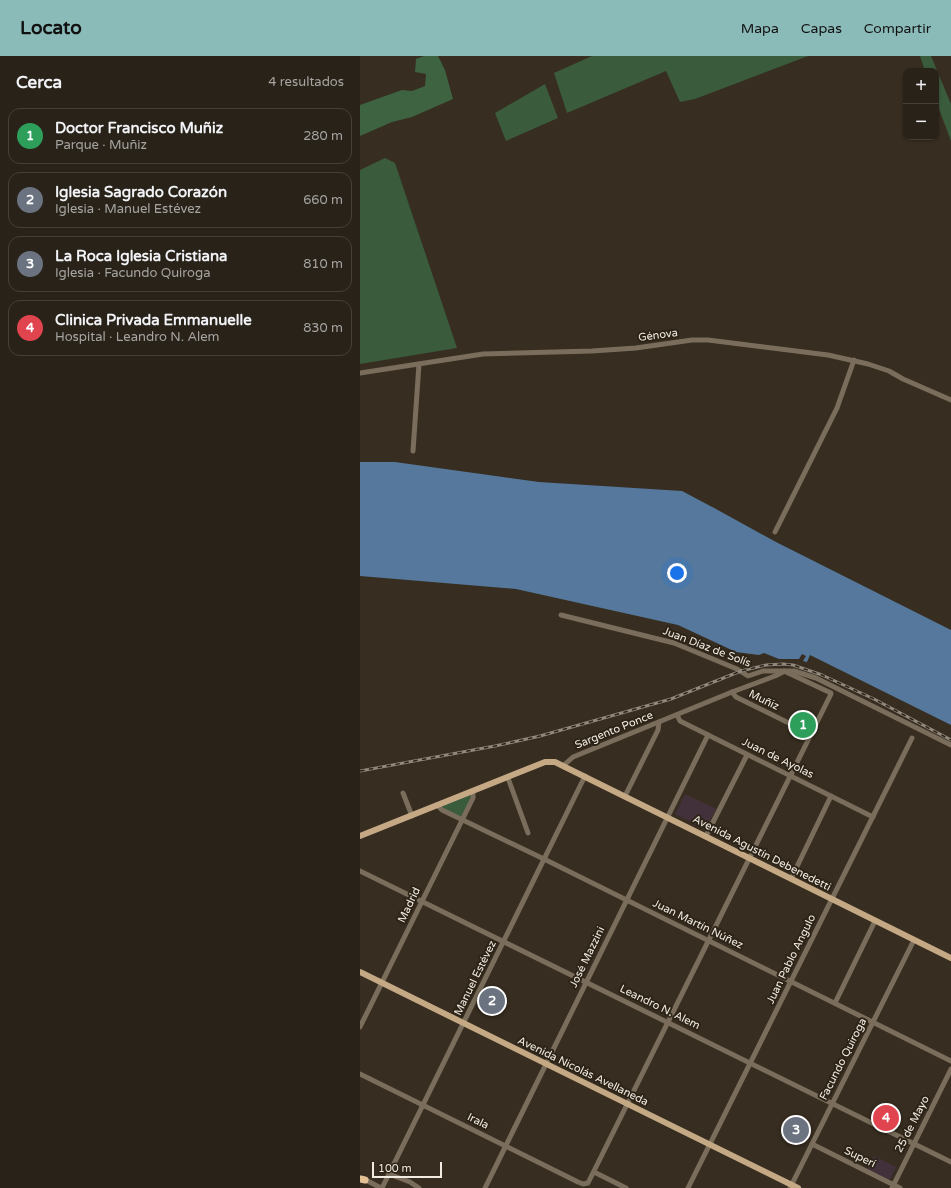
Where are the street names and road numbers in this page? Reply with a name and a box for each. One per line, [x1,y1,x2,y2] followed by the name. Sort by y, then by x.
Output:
[637,326,679,344] street label: Génova
[661,624,753,670] street label: Juan Díaz de Solís
[747,687,782,713] street label: Muñiz
[573,708,655,752] street label: Sargento Ponce
[740,735,816,781] street label: Juan de Ayolas
[691,812,833,894] street label: Avenida Agustín Debenedetti
[395,885,423,925] street label: Madrid
[651,896,746,952] street label: Juan Martín Núñez
[764,912,818,1006] street label: Juan Pablo Angulo
[567,924,607,990] street label: José Mazzini
[451,938,499,1018] street label: Manuel Estévez
[618,982,702,1032] street label: Leandro N. Alem
[817,1016,869,1102] street label: Facundo Quiroga
[516,1034,650,1108] street label: Avenida Nicolás Avellaneda
[892,1093,932,1155] street label: 25 de Mayo
[465,1110,491,1132] street label: Irala
[842,1144,878,1170] street label: Superí

